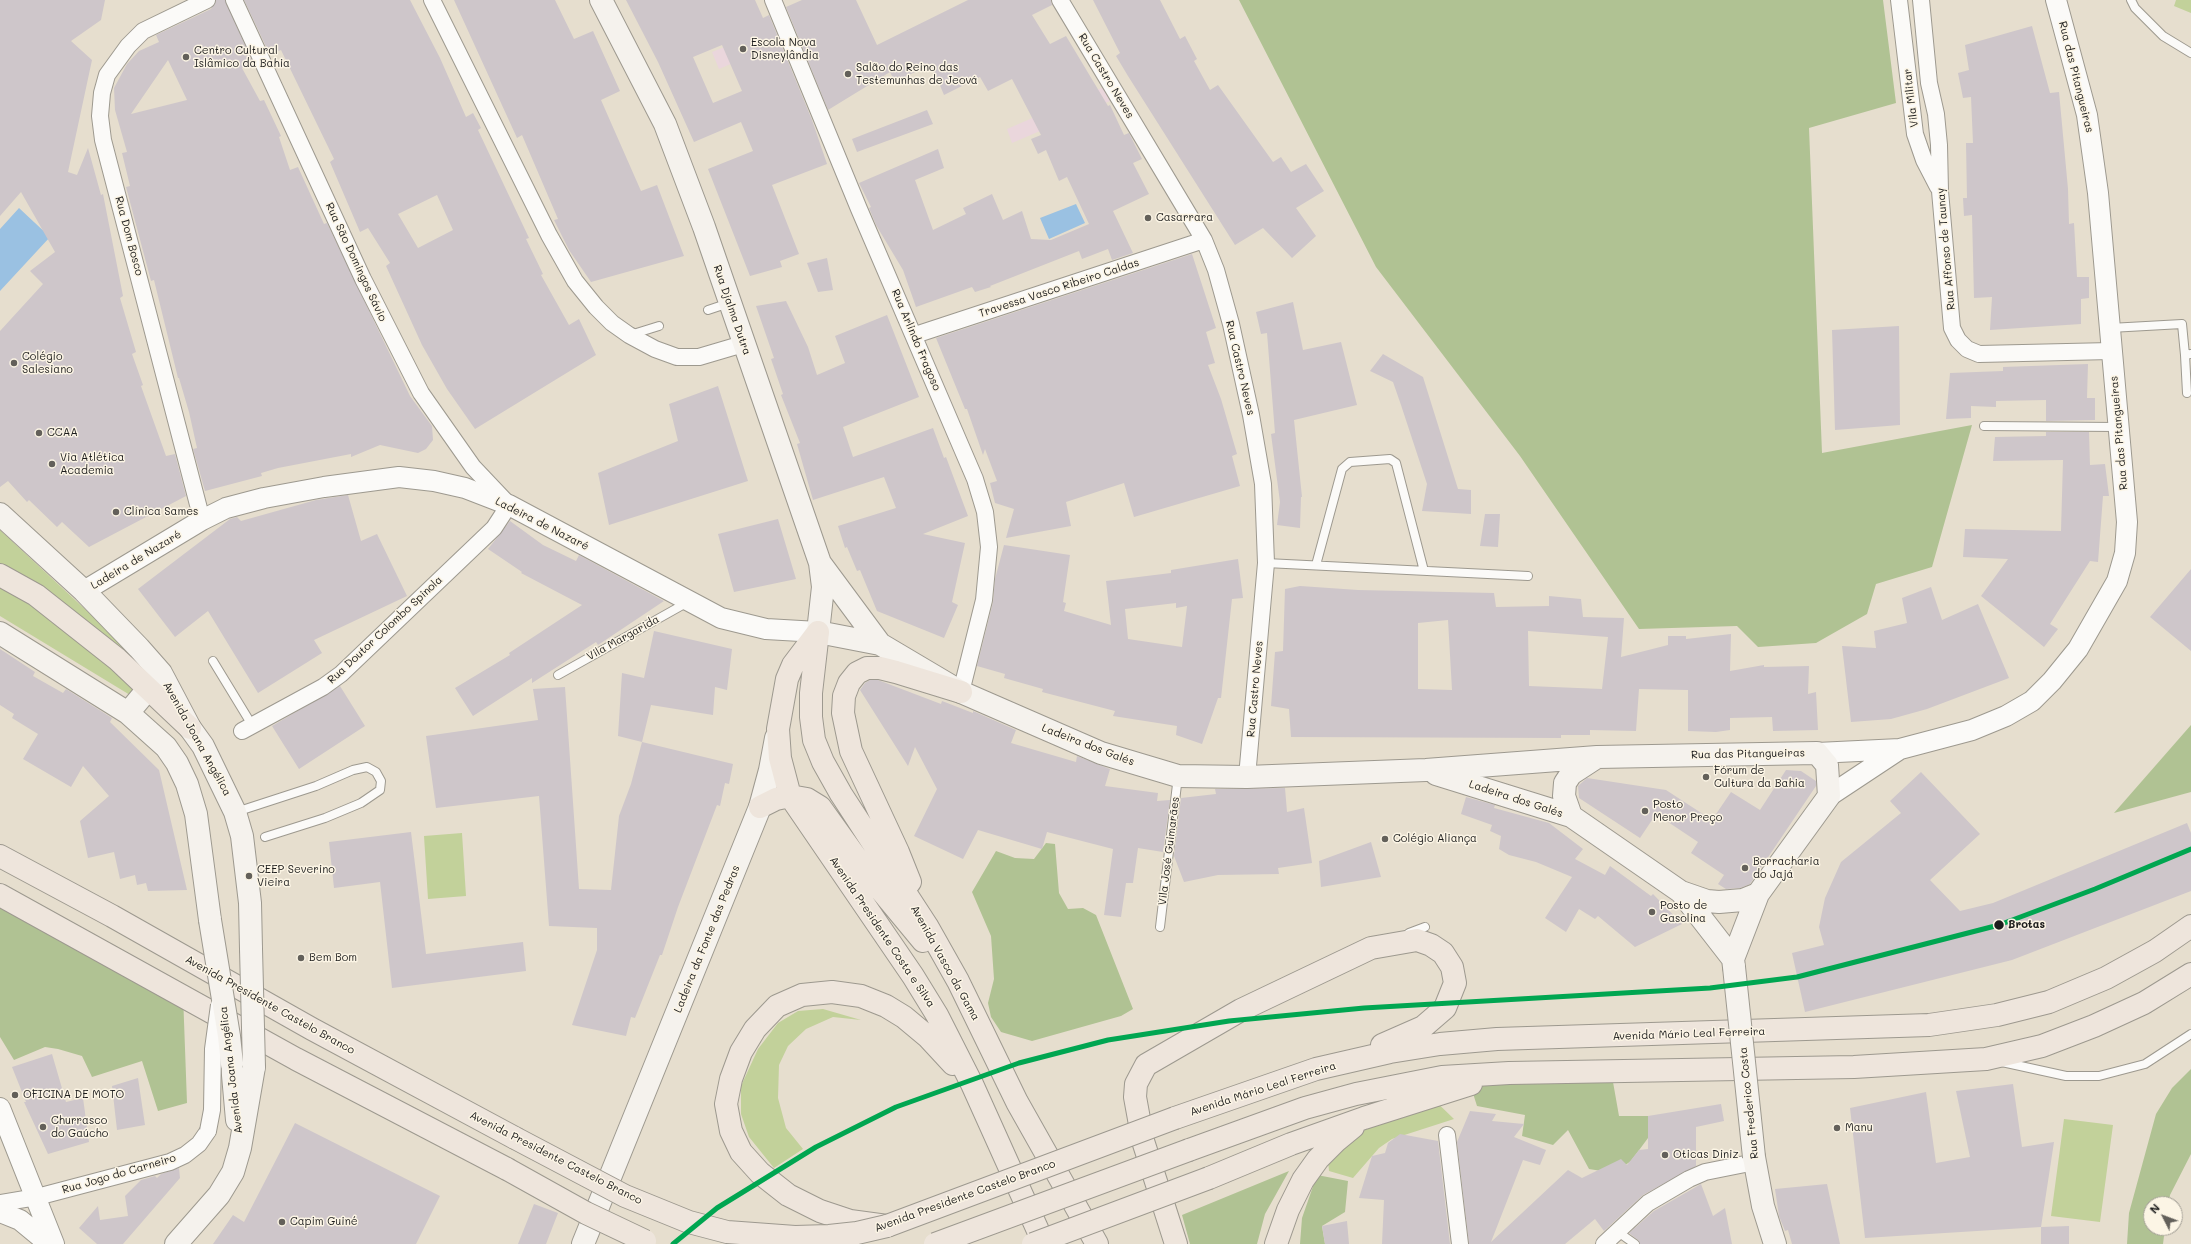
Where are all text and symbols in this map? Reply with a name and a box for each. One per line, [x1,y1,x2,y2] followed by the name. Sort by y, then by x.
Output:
[2056,20,2096,134] street label: Rua das Pitangueiras
[1075,31,1137,121] street label: Rua Castro Neves
[751,36,819,62] place label: Escola Nova Disneylândia
[194,44,290,70] place label: Centro Cultural Islâmico da Bahia
[738,44,748,54] marker: Escola Nova Disneylândia
[181,52,191,62] marker: Centro Cultural Islâmico da Bahia
[856,61,978,87] place label: Salão do Reino das Testemunhas de Jeová
[1901,68,1921,128] street label: Vila Militar
[843,69,853,79] marker: Salão do Reino das Testemunhas de Jeová
[1934,187,1958,311] street label: Rua Affonso de Taunay
[112,195,146,277] street label: Rua Dom Bosco
[323,201,389,323] street label: Rua São Domingos Sávio
[1156,211,1213,225] place label: Casarrara
[1143,213,1153,223] marker: Casarrara
[977,256,1141,320] street label: Travessa Vasco Ribeiro Caldas
[710,263,754,357] street label: Rua Djalma Dutra
[889,287,943,393] street label: Rua Arlindo Fragoso
[1223,319,1257,417] street label: Rua Castro Neves
[22,350,73,376] place label: Colégio Salesiano
[9,358,19,368] marker: Colégio Salesiano
[2107,375,2131,491] street label: Rua das Pitangueiras
[47,426,78,440] place label: CCAA
[34,428,44,438] marker: CCAA
[60,451,124,477] place label: Via Atlética Academia
[47,459,57,469] marker: Via Atlética Academia
[493,495,591,553] street label: Ladeira de Nazaré
[124,505,198,519] place label: Clínica Sames
[111,507,121,517] marker: Clínica Sames
[88,528,184,592] street label: Ladeira de Nazaré
[325,573,445,687] street label: Rua Doutor Colombo Spinola
[585,613,661,663] street label: Vila Margarida
[1244,640,1266,738] street label: Rua Castro Neves
[160,680,234,798] street label: Avenida Joana Angélica
[1040,721,1136,769] street label: Ladeira dos Galés
[1691,746,1805,762] street label: Rua das Pitangueiras
[1714,764,1805,790] place label: Fórum de Cultura da Bahia
[1701,772,1711,782] marker: Fórum de Cultura da Bahia
[1467,778,1565,820] street label: Ladeira dos Galés
[1156,796,1182,906] street label: Vila José Guimarães
[1653,798,1722,824] place label: Posto Menor Preço
[1640,806,1650,816] marker: Posto Menor Preço
[1393,832,1477,846] place label: Colégio Aliança
[1380,834,1390,844] marker: Colégio Aliança
[826,854,938,1010] street label: Avenida Presidente Costa e Silva
[1753,855,1820,881] place label: Borracharia do Jajá
[257,863,335,889] place label: CEEP Severino Vieira
[671,863,743,1015] street label: Ladeira da Fonte das Pedras
[1740,863,1750,873] marker: Borracharia do Jajá
[244,871,254,881] marker: CEEP Severino Vieira
[1660,899,1707,925] place label: Posto de Gasolina
[908,903,982,1023] street label: Avenida Vasco da Gama
[1647,907,1657,917] marker: Posto de Gasolina
[1992,918,2006,932] marker: Brotas
[2008,918,2045,932] place label: Brotas
[309,951,357,965] place label: Bem Bom
[183,953,357,1057] street label: Avenida Presidente Castelo Branco
[296,953,306,963] marker: Bem Bom
[217,1006,245,1134] street label: Avenida Joana Angélica
[1612,1025,1766,1043] street label: Avenida Mário Leal Ferreira
[1737,1046,1761,1160] street label: Rua Frederico Costa
[1188,1059,1338,1119] street label: Avenida Mário Leal Ferreira
[23,1088,124,1102] place label: OFICINA DE MOTO
[10,1090,20,1100] marker: OFICINA DE MOTO
[468,1109,644,1207] street label: Avenida Presidente Castelo Branco
[51,1114,108,1140] place label: Churrasco do Gaúcho
[1845,1121,1873,1135] place label: Manu
[38,1122,48,1132] marker: Churrasco do Gaúcho
[1832,1123,1842,1133] marker: Manu
[1673,1148,1739,1162] place label: Oticas Diniz
[1660,1150,1670,1160] marker: Oticas Diniz
[60,1151,178,1197] street label: Rua Jogo do Carneiro
[873,1157,1057,1235] street label: Avenida Presidente Castelo Branco
[2143,1196,2183,1236] north arrow
[2146,1200,2163,1216] text: N
[290,1215,358,1229] place label: Capim Guiné
[277,1217,287,1227] marker: Capim Guiné

